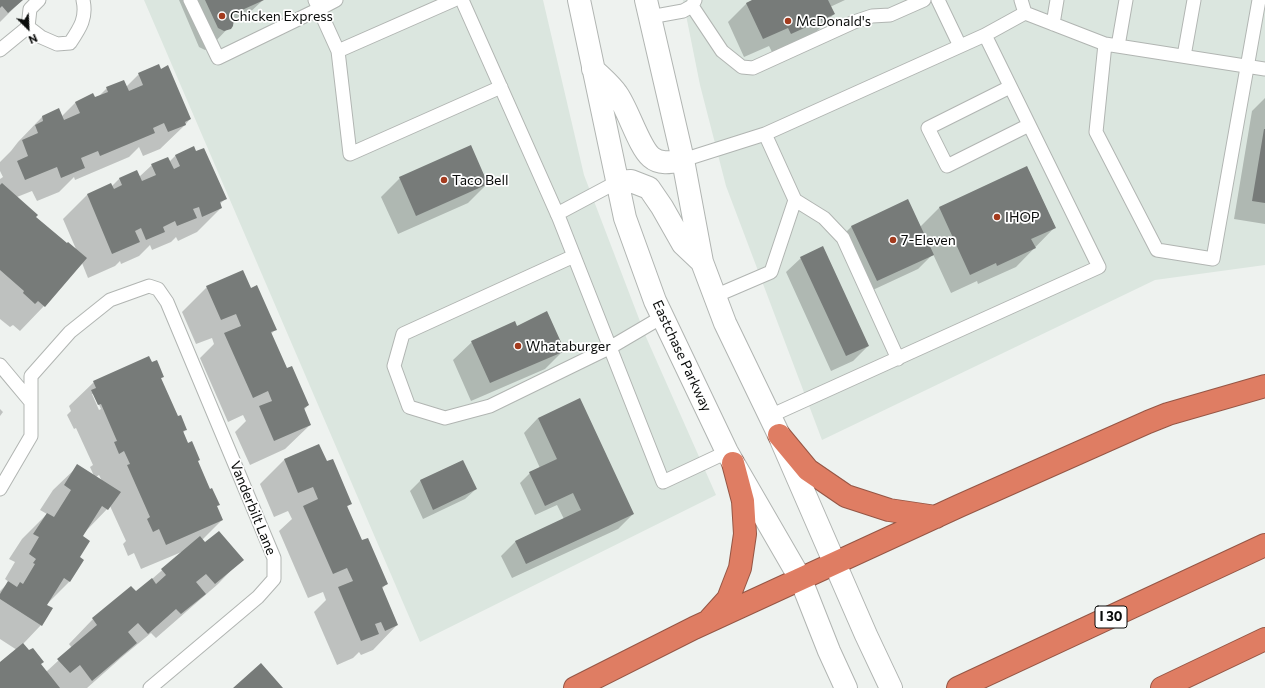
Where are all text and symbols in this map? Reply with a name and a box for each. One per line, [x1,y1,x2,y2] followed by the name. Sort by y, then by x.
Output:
[8,8,48,48] north arrow
[230,8,333,24] place label: Chicken Express
[217,11,227,21] marker: Chicken Express
[796,13,871,29] place label: McDonald's
[783,16,793,26] marker: McDonald's
[27,32,40,47] text: N
[452,172,509,188] place label: Taco Bell
[439,175,449,185] marker: Taco Bell
[1005,209,1040,225] place label: IHOP
[992,212,1002,222] marker: IHOP
[901,232,956,248] place label: 7-Eleven
[888,235,898,245] marker: 7-Eleven
[649,298,715,414] street label: Eastchase Parkway
[526,338,611,354] place label: Whataburger
[513,341,523,351] marker: Whataburger
[227,459,279,557] street label: Vanderbilt Lane
[1095,606,1127,628] road number: I 30

